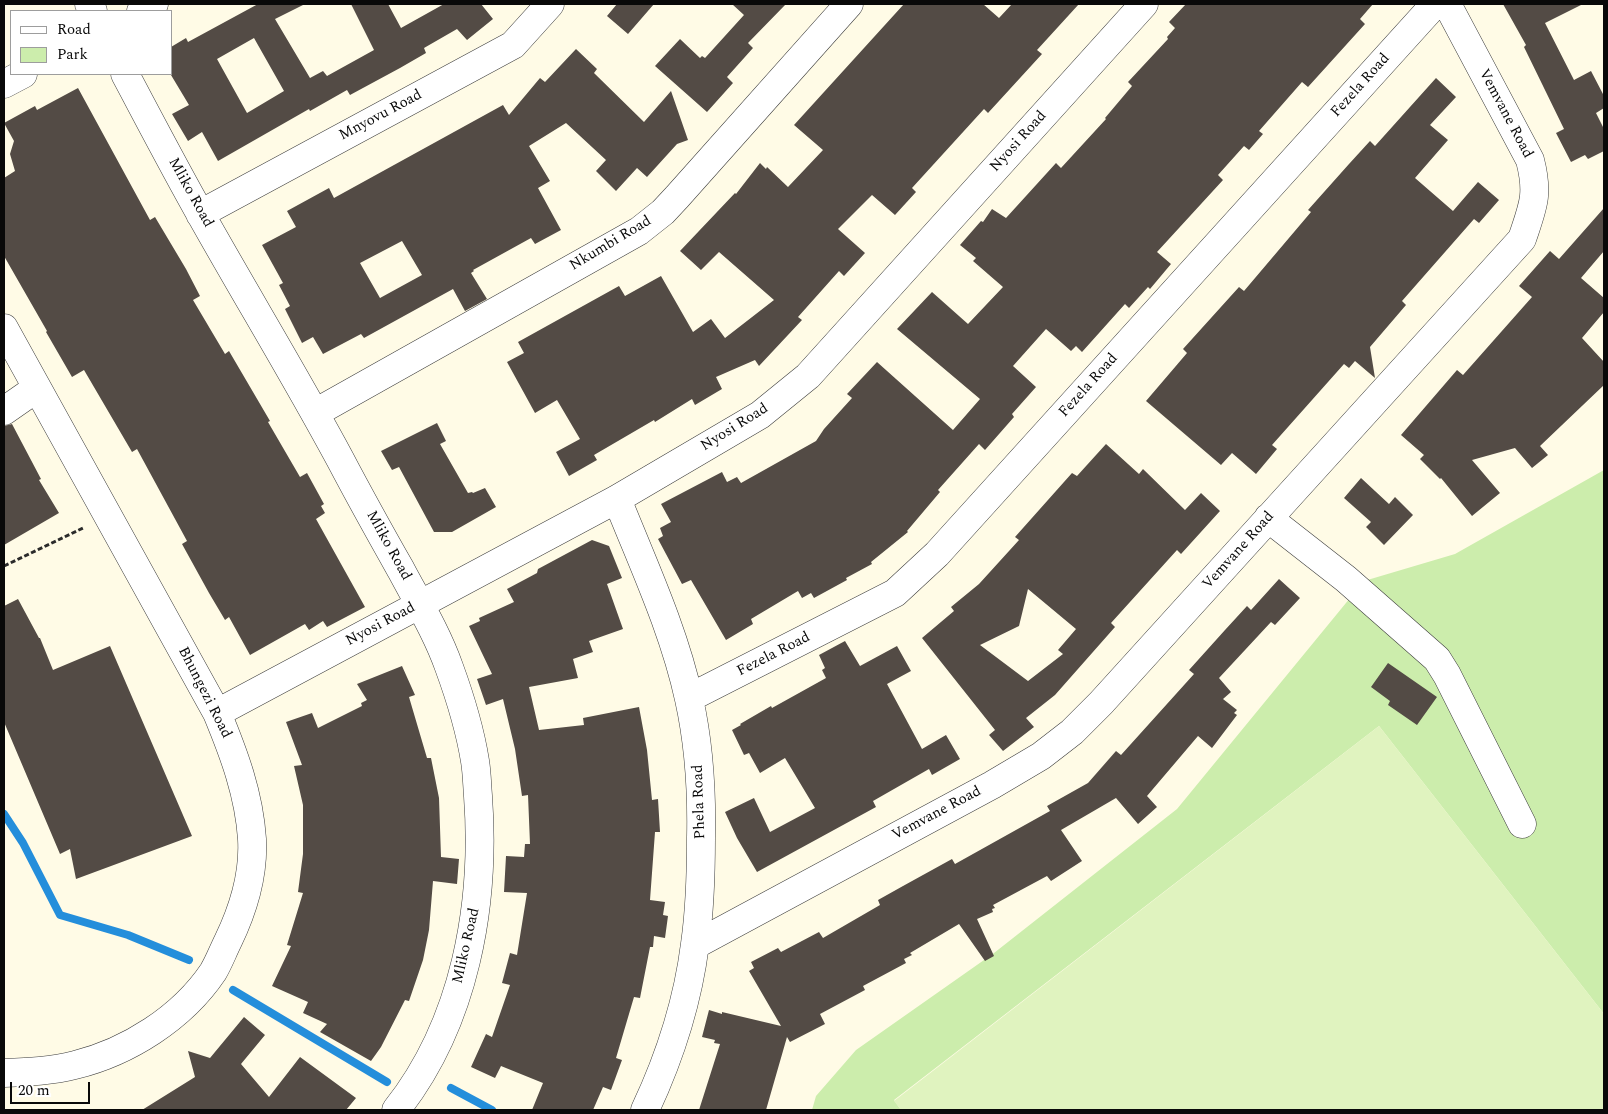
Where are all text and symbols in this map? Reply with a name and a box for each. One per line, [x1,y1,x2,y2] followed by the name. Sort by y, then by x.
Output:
[10,10,172,75] legend
[57,18,91,41] text: Road
[57,43,88,66] text: Park
[1328,50,1394,122] street label: Fezela Road
[1474,66,1536,162] street label: Vemvane Road
[336,87,426,145] street label: Mnyovu Road
[987,108,1051,176] street label: Nyosi Road
[163,155,217,231] street label: Mliko Road
[567,213,655,275] street label: Nkumbi Road
[1056,350,1122,422] street label: Fezela Road
[698,400,772,456] street label: Nyosi Road
[361,508,415,584] street label: Mliko Road
[1199,508,1279,594] street label: Vemvane Road
[343,599,419,651] street label: Nyosi Road
[734,629,814,681] street label: Fezela Road
[173,644,235,742] street label: Bhungezi Road
[690,764,710,840] street label: Phela Road
[889,783,985,845] street label: Vemvane Road
[450,906,484,986] street label: Mliko Road
[12,1072,92,1104] scale bar
[18,1079,50,1102] text: 20 m

